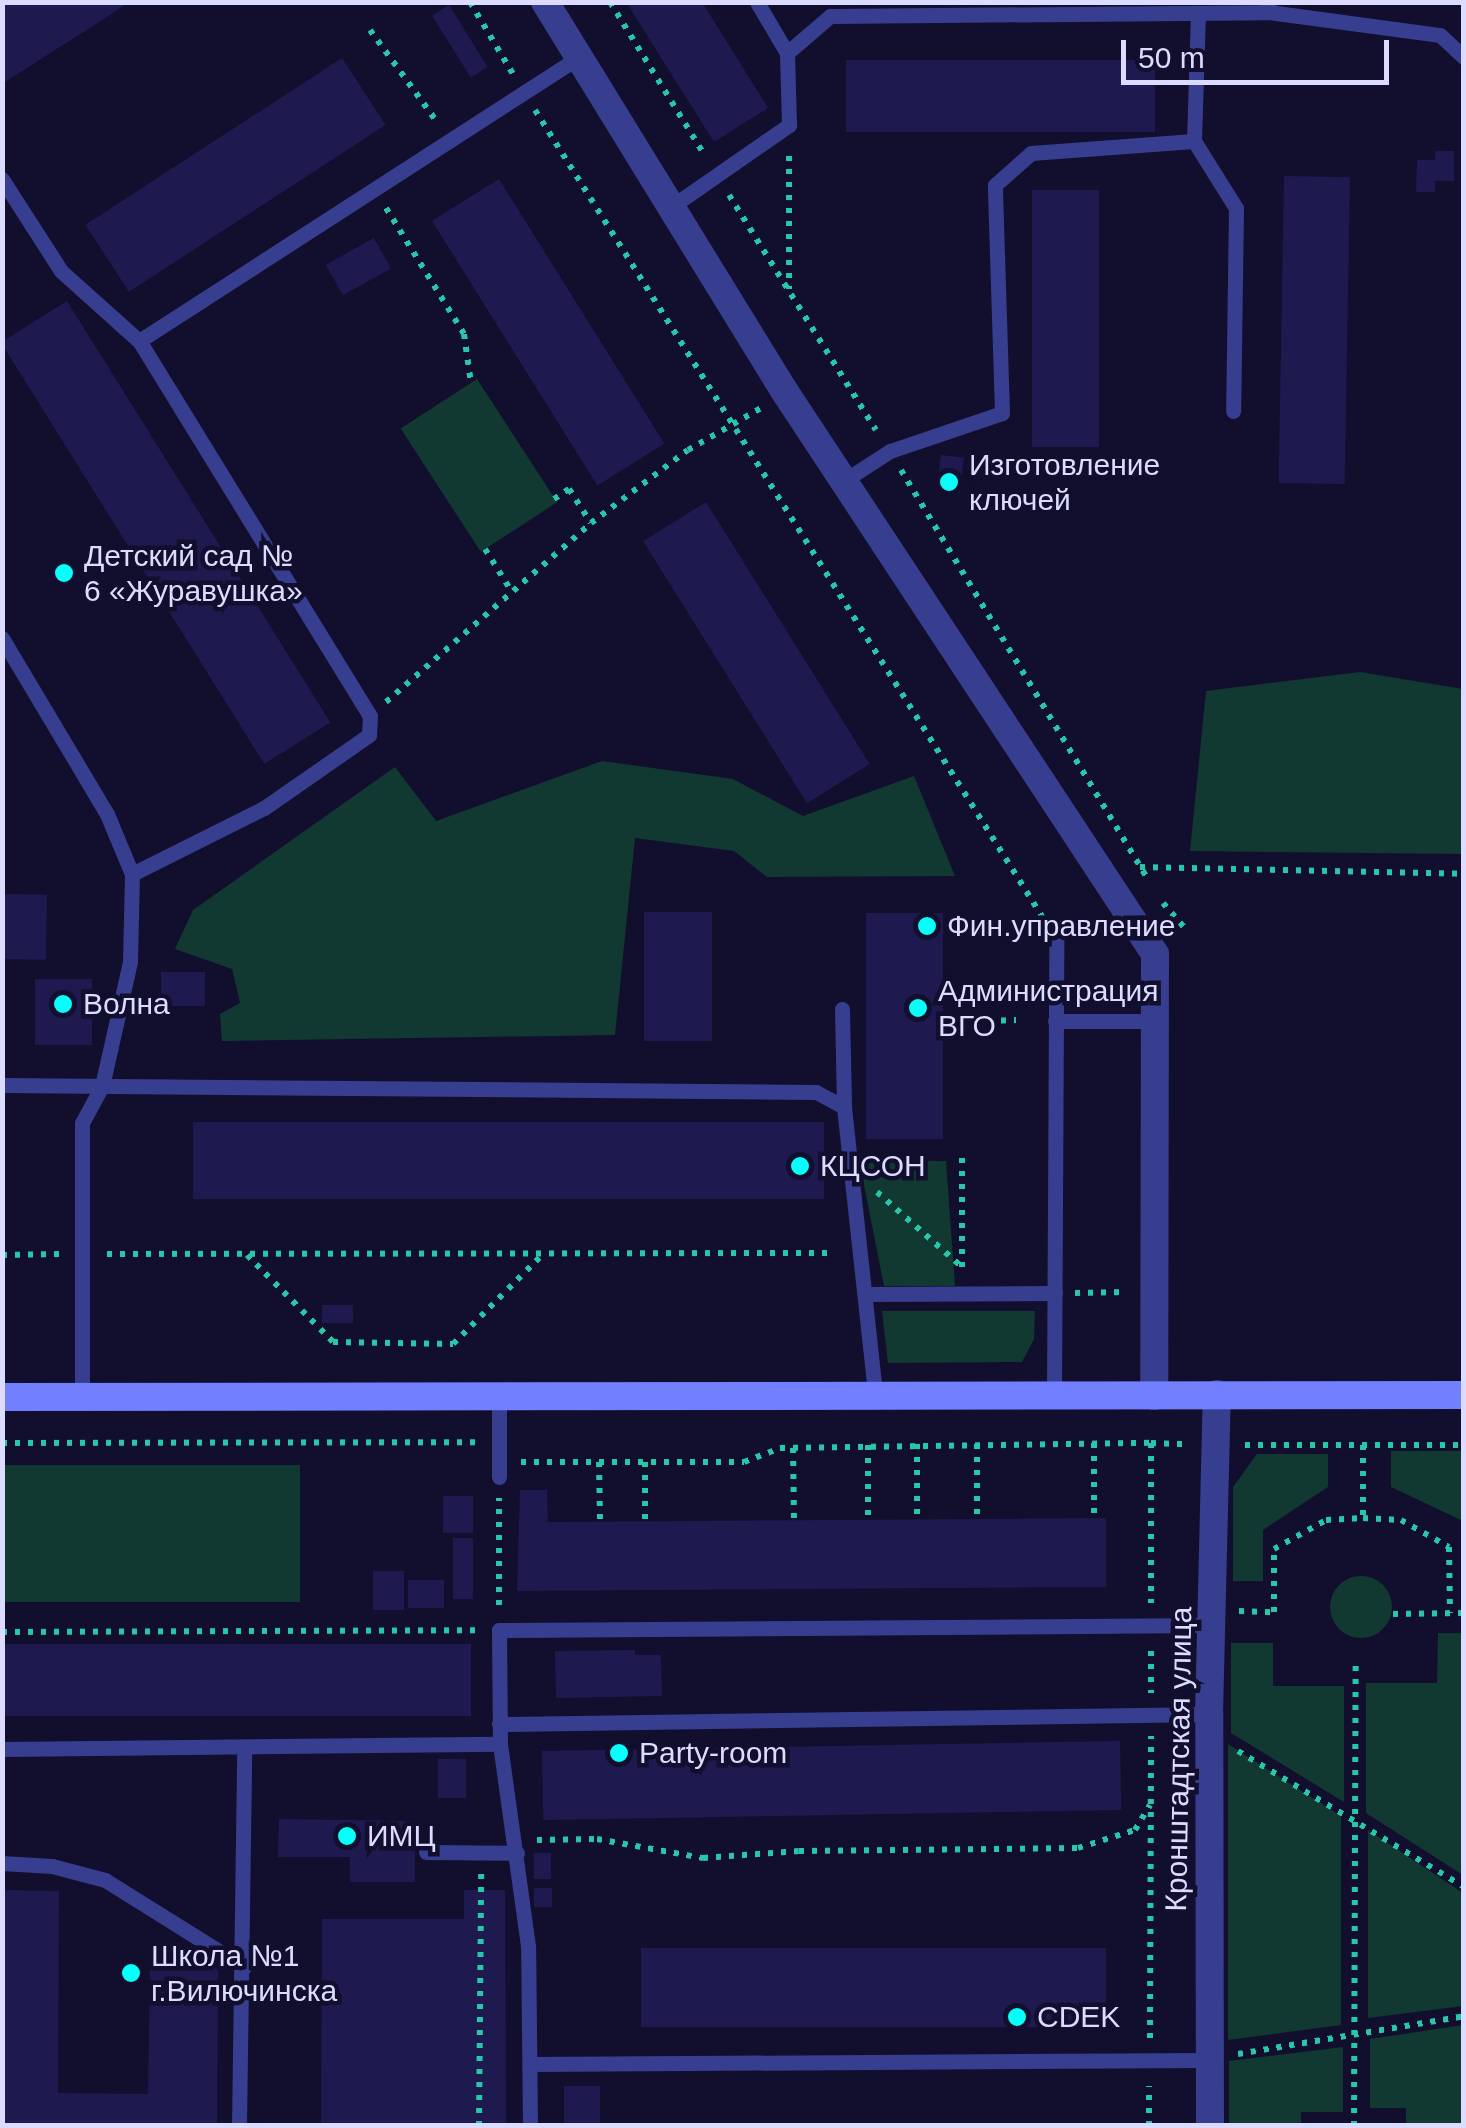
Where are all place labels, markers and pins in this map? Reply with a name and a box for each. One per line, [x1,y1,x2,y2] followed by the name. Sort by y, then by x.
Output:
[969,447,1160,518] place label: Изготовление ключей
[938,471,960,493] marker: Изготовление ключей
[84,538,303,608] place label: Детский сад № 6 «Журавушка»
[53,562,75,584] marker: Детский сад № 6 «Журавушка»
[947,908,1176,944] place label: Фин.управление
[916,915,938,937] marker: Фин.управление
[938,973,1159,1044] place label: Администрация ВГО
[83,986,170,1022] place label: Волна
[52,993,74,1015] marker: Волна
[907,997,929,1019] marker: Администрация ВГО
[820,1148,926,1184] place label: КЦСОН
[789,1155,811,1177] marker: КЦСОН
[639,1735,787,1771] place label: Party-room
[608,1742,630,1764] marker: Party-room
[367,1818,436,1854] place label: ИМЦ
[336,1825,358,1847] marker: ИМЦ
[151,1938,337,2008] place label: Школа №1 г.Вилючинска
[120,1962,142,1984] marker: Школа №1 г.Вилючинска
[1037,1999,1120,2035] place label: CDEK
[1006,2006,1028,2028] marker: CDEK

